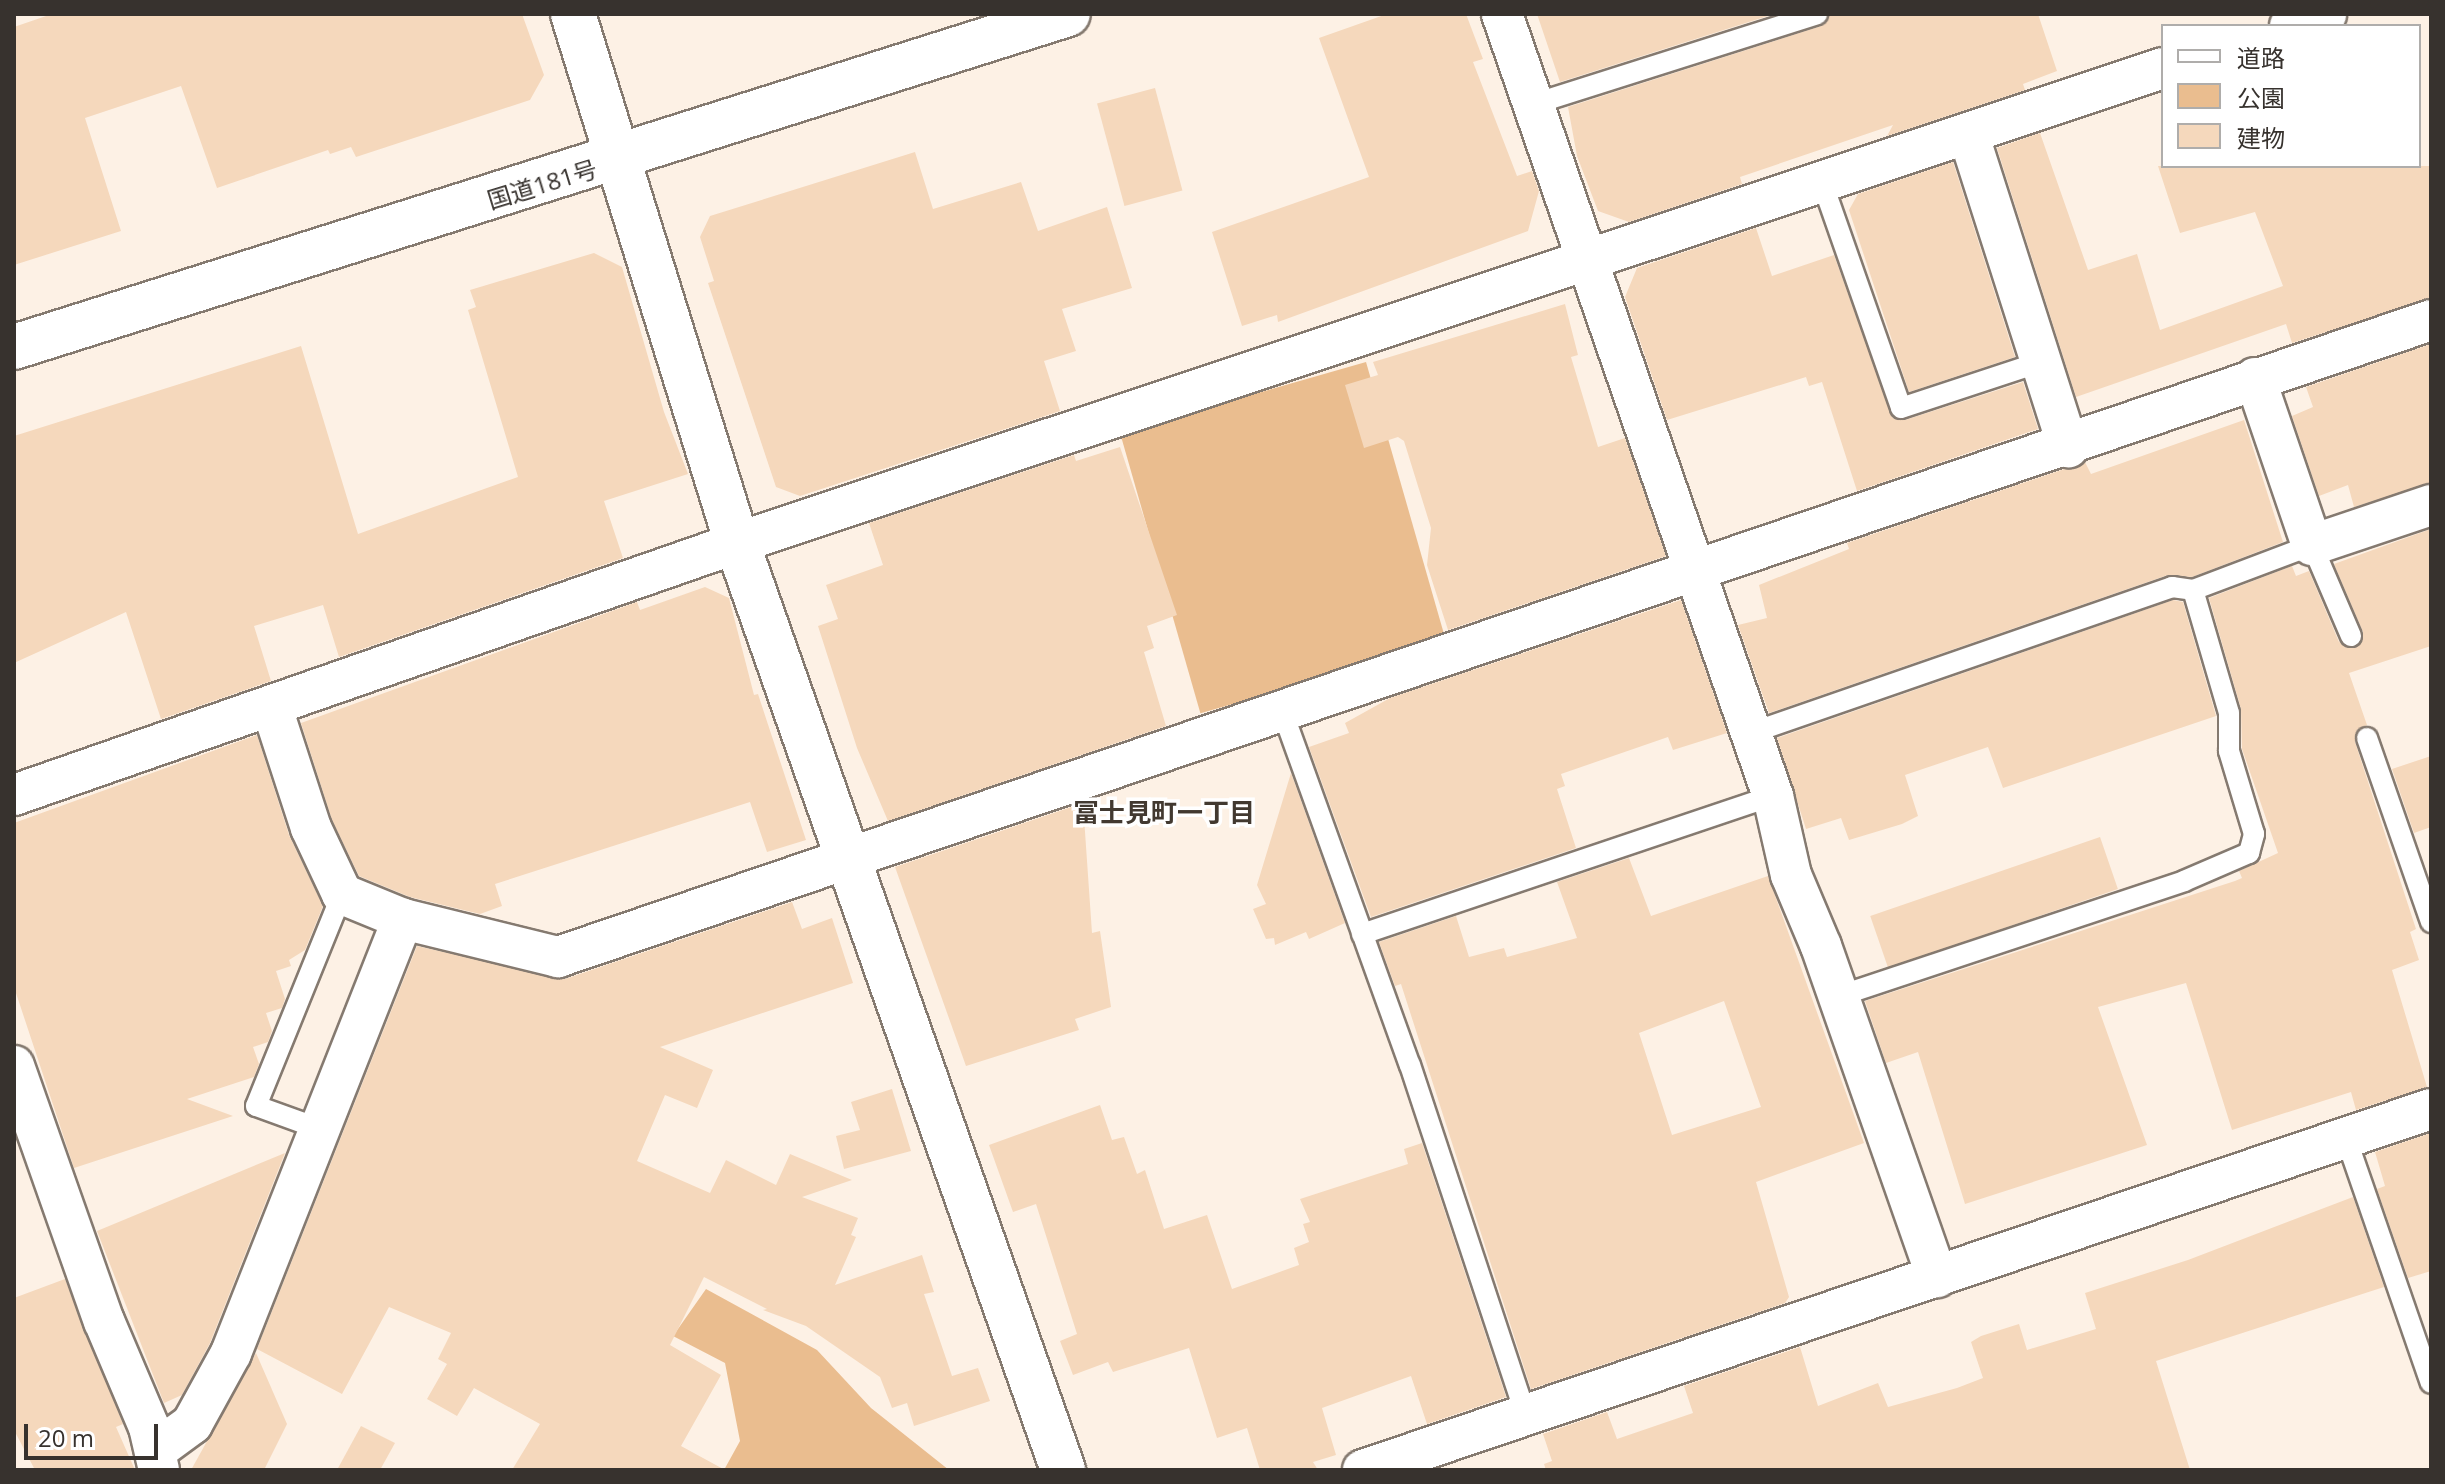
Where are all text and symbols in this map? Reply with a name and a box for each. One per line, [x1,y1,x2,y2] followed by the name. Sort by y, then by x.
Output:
[2161,24,2421,168] legend
[2237,41,2285,74] text: 道路
[2237,81,2285,114] text: 公園
[2237,121,2285,154] text: 建物
[484,154,600,214] street label: 国道181号
[1073,797,1255,829] district label: 冨士見町一丁目
[28,1408,162,1458] scale bar
[38,1421,94,1454] text: 20 m

